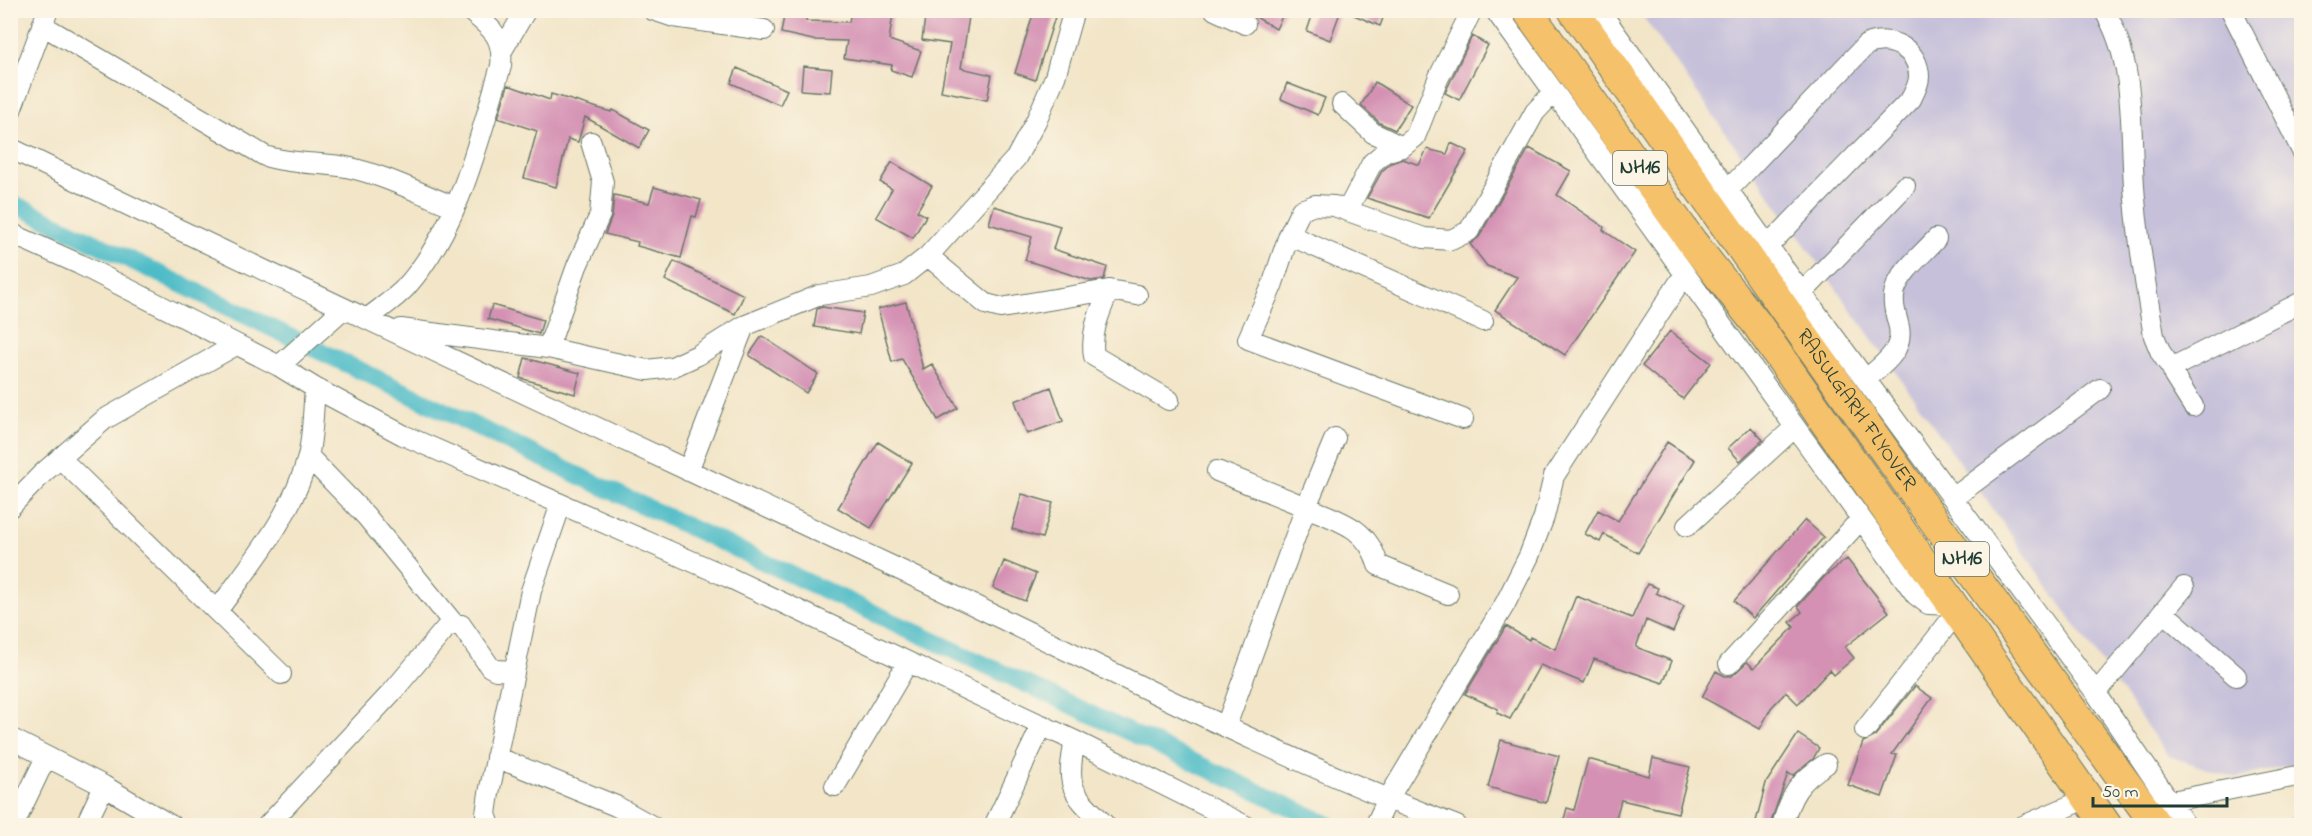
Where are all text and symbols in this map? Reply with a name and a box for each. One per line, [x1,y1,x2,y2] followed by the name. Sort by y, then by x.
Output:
[1613,151,1667,185] road number: NH16
[1788,323,1924,497] street label: RASULGARH FLYOVER
[1935,542,1989,576] road number: NH16
[2093,770,2226,808] scale bar
[2102,780,2139,806] text: 50 m

